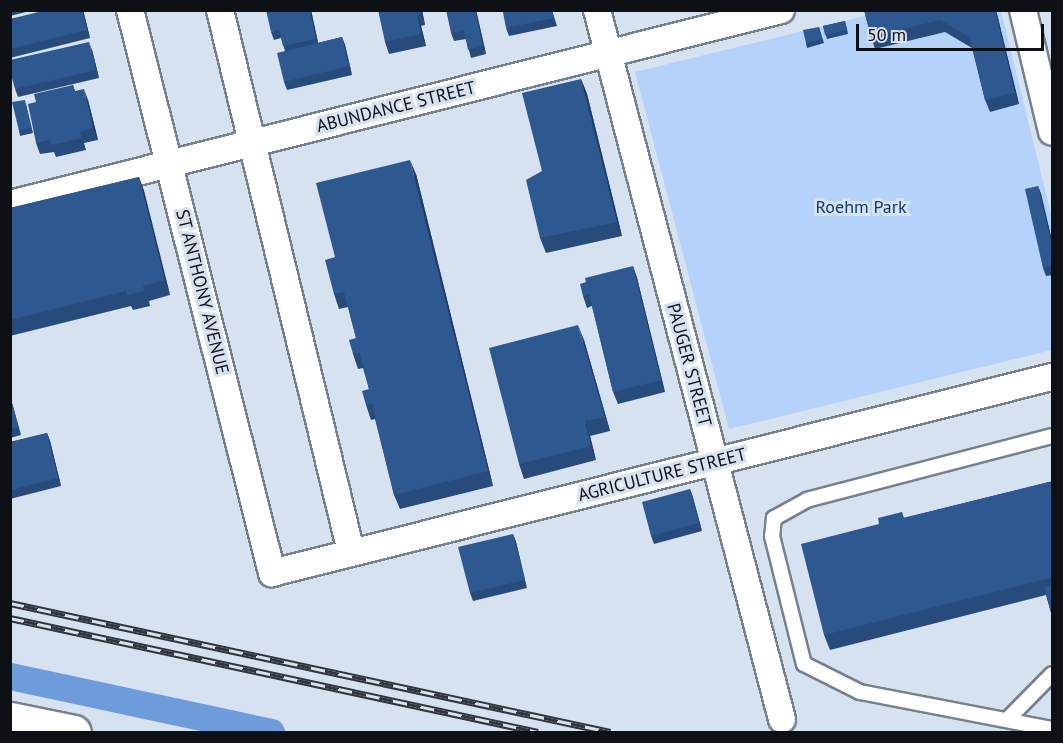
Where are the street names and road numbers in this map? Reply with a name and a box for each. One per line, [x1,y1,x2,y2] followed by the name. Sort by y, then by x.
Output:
[314,77,478,137] street label: ABUNDANCE STREET
[171,206,233,378] street label: ST ANTHONY AVENUE
[662,301,716,429] street label: PAUGER STREET
[576,444,748,506] street label: AGRICULTURE STREET

